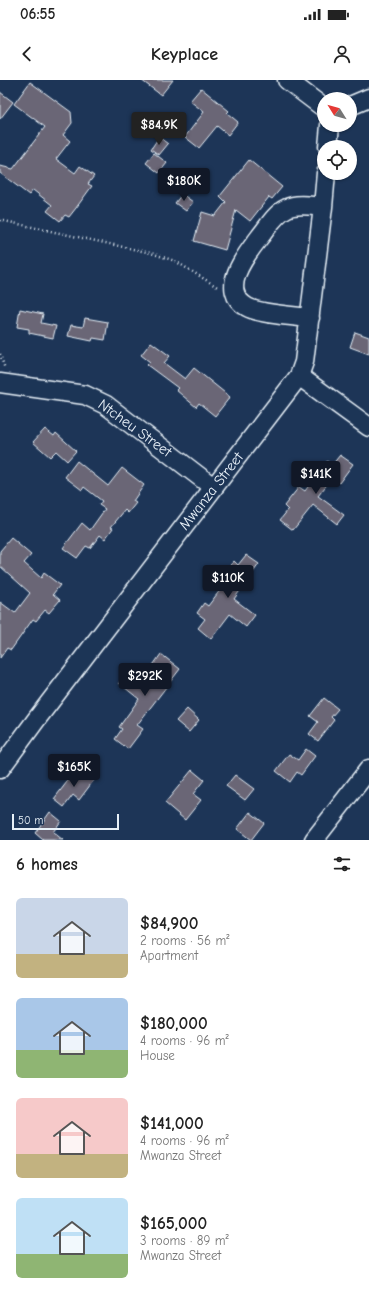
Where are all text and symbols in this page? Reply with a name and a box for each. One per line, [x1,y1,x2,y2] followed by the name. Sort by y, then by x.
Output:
[20,5,55,23] text: 06:55
[16,43,38,65] icon: back
[331,43,353,65] icon: person
[151,44,218,65] text: Keyplace
[317,92,357,132] north arrow
[317,92,357,180] map controls
[126,112,192,146] pin: $84.9K
[140,117,178,132] text: $84.9K
[317,140,357,180] button: locate
[156,168,212,202] pin: $180K
[167,173,201,188] text: $180K
[95,395,176,461] street label: Ntcheu Street
[175,448,247,533] street label: Mwanza Street
[288,461,344,495] pin: $141K
[300,466,332,481] text: $141K
[200,565,256,599] pin: $110K
[212,570,244,585] text: $110K
[117,663,173,697] pin: $292K
[128,668,162,683] text: $292K
[46,754,102,788] pin: $165K
[57,759,91,774] text: $165K
[12,812,119,831] scale bar
[18,814,43,827] text: 50 m
[331,853,353,875] icon: filters
[16,855,78,874] text: 6 homes
[48,914,96,962] icon: home
[140,914,199,933] text: $84,900
[140,933,229,948] text: 2 rooms · 56 m²
[140,948,198,963] text: Apartment
[48,1014,96,1062] icon: home
[140,1014,208,1033] text: $180,000
[140,1033,229,1048] text: 4 rooms · 96 m²
[140,1048,175,1063] text: House
[48,1114,96,1162] icon: home
[140,1114,204,1133] text: $141,000
[140,1133,229,1148] text: 4 rooms · 96 m²
[140,1148,221,1163] text: Mwanza Street
[48,1214,96,1262] icon: home
[140,1214,207,1233] text: $165,000
[140,1233,229,1248] text: 3 rooms · 89 m²
[140,1248,221,1263] text: Mwanza Street

